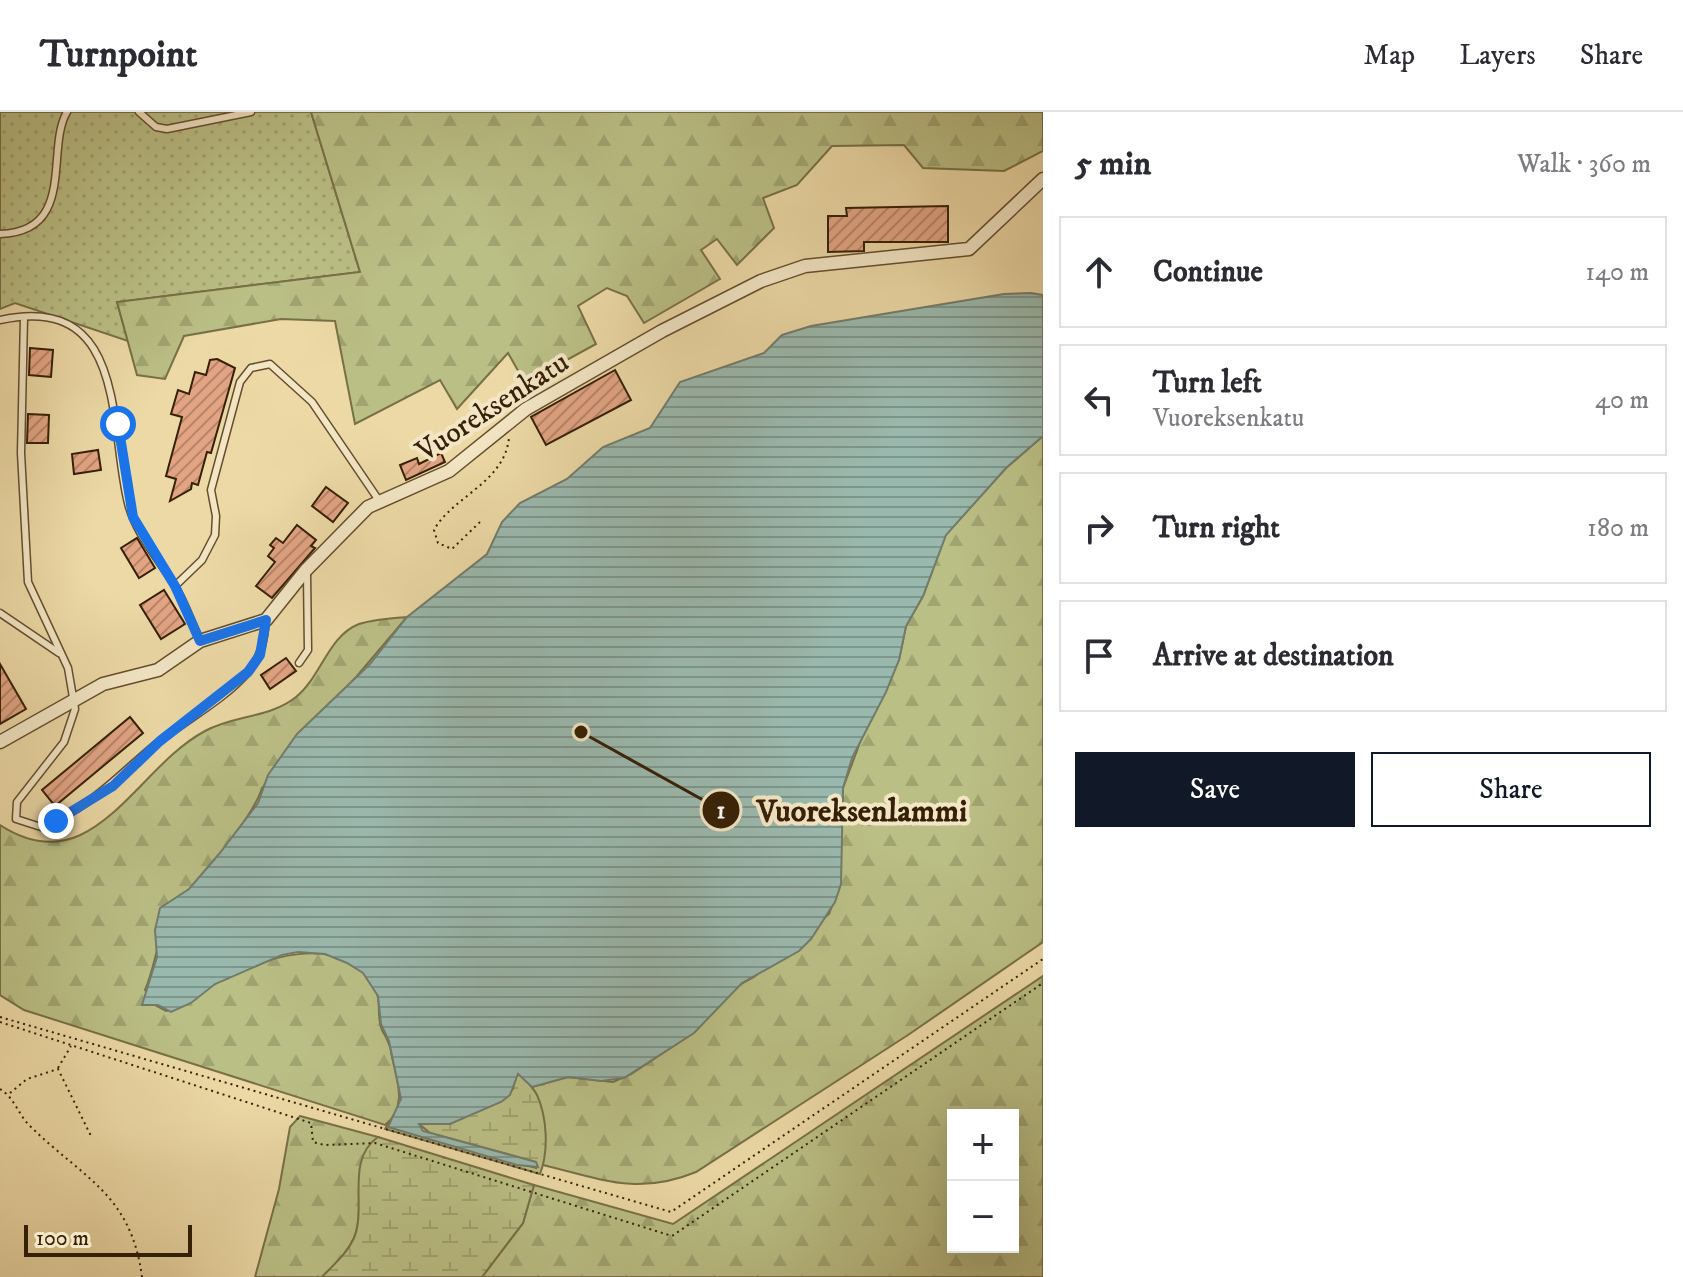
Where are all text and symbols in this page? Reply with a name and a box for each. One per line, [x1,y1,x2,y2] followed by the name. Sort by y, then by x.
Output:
[40,31,198,79] text: Turnpoint
[1364,38,1415,73] text: Map
[1459,38,1536,73] text: Layers
[1580,38,1643,73] text: Share
[1075,143,1151,185] text: 5 min
[1517,148,1651,181] text: Walk · 360 m
[1077,250,1121,294] icon: ahead
[1153,254,1263,291] text: Continue
[1585,256,1649,289] text: 140 m
[409,344,576,471] street label: Vuoreksenkatu
[1153,365,1262,402] text: Turn left
[1077,378,1121,422] icon: left
[1595,384,1649,417] text: 40 m
[1153,402,1304,435] text: Vuoreksenkatu
[100,406,136,442] route start
[1077,506,1121,550] icon: right
[1153,510,1280,547] text: Turn right
[1587,512,1649,545] text: 180 m
[1077,634,1121,678] icon: arrive
[1153,638,1394,675] text: Arrive at destination
[1075,752,1355,827] button: Save
[1371,752,1651,827] button: Share
[701,782,984,838] callout: Vuoreksenlammi
[755,792,967,832] text: Vuoreksenlammi
[717,796,726,826] text: 1
[38,803,74,839] route end
[947,1109,1019,1253] map controls
[947,1109,1019,1181] button: +
[947,1181,1019,1253] button: −
[24,1221,192,1257] scale bar
[36,1225,89,1252] text: 100 m

